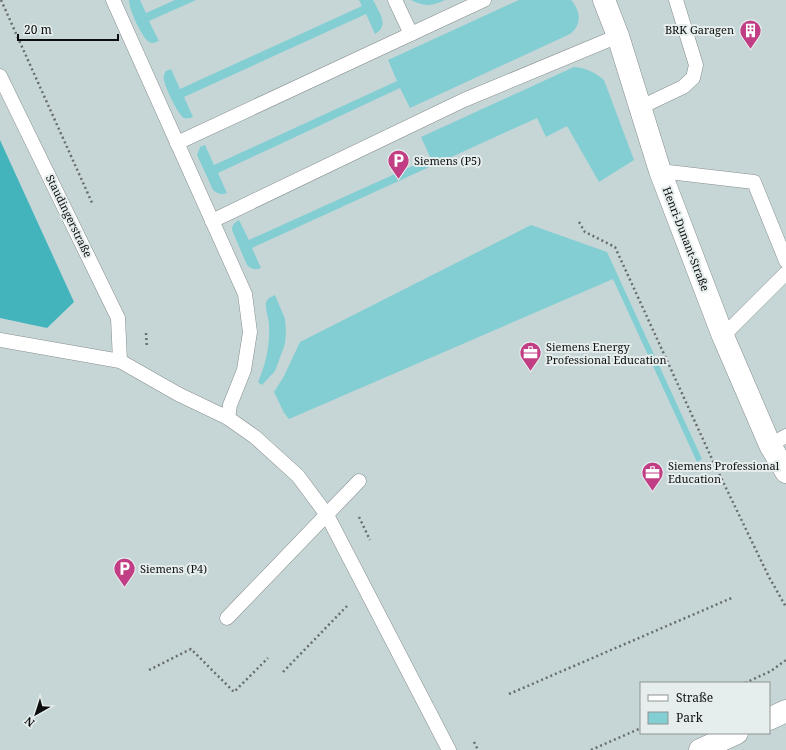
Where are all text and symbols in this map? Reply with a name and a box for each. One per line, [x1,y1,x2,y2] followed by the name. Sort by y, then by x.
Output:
[18,16,118,42] scale bar
[737,17,763,50] building icon: BRK Garagen
[24,21,52,38] text: 20 m
[665,22,734,37] place label: BRK Garagen
[385,148,411,181] parking icon: Siemens (P5)
[414,153,481,168] place label: Siemens (P5)
[43,172,96,260] street label: Staudingerstraße
[660,185,713,293] street label: Henri-Dunant-Straße
[546,339,667,367] place label: Siemens Energy Professional Education
[517,340,543,373] office icon: Siemens Energy Professional Education
[668,458,780,486] place label: Siemens Professional Education
[640,459,666,492] office icon: Siemens Professional Education
[111,556,137,589] parking icon: Siemens (P4)
[140,561,207,576] place label: Siemens (P4)
[640,682,770,734] legend
[676,689,713,706] text: Straße
[16,694,56,734] north arrow
[676,709,704,726] text: Park
[21,713,37,731] text: N

